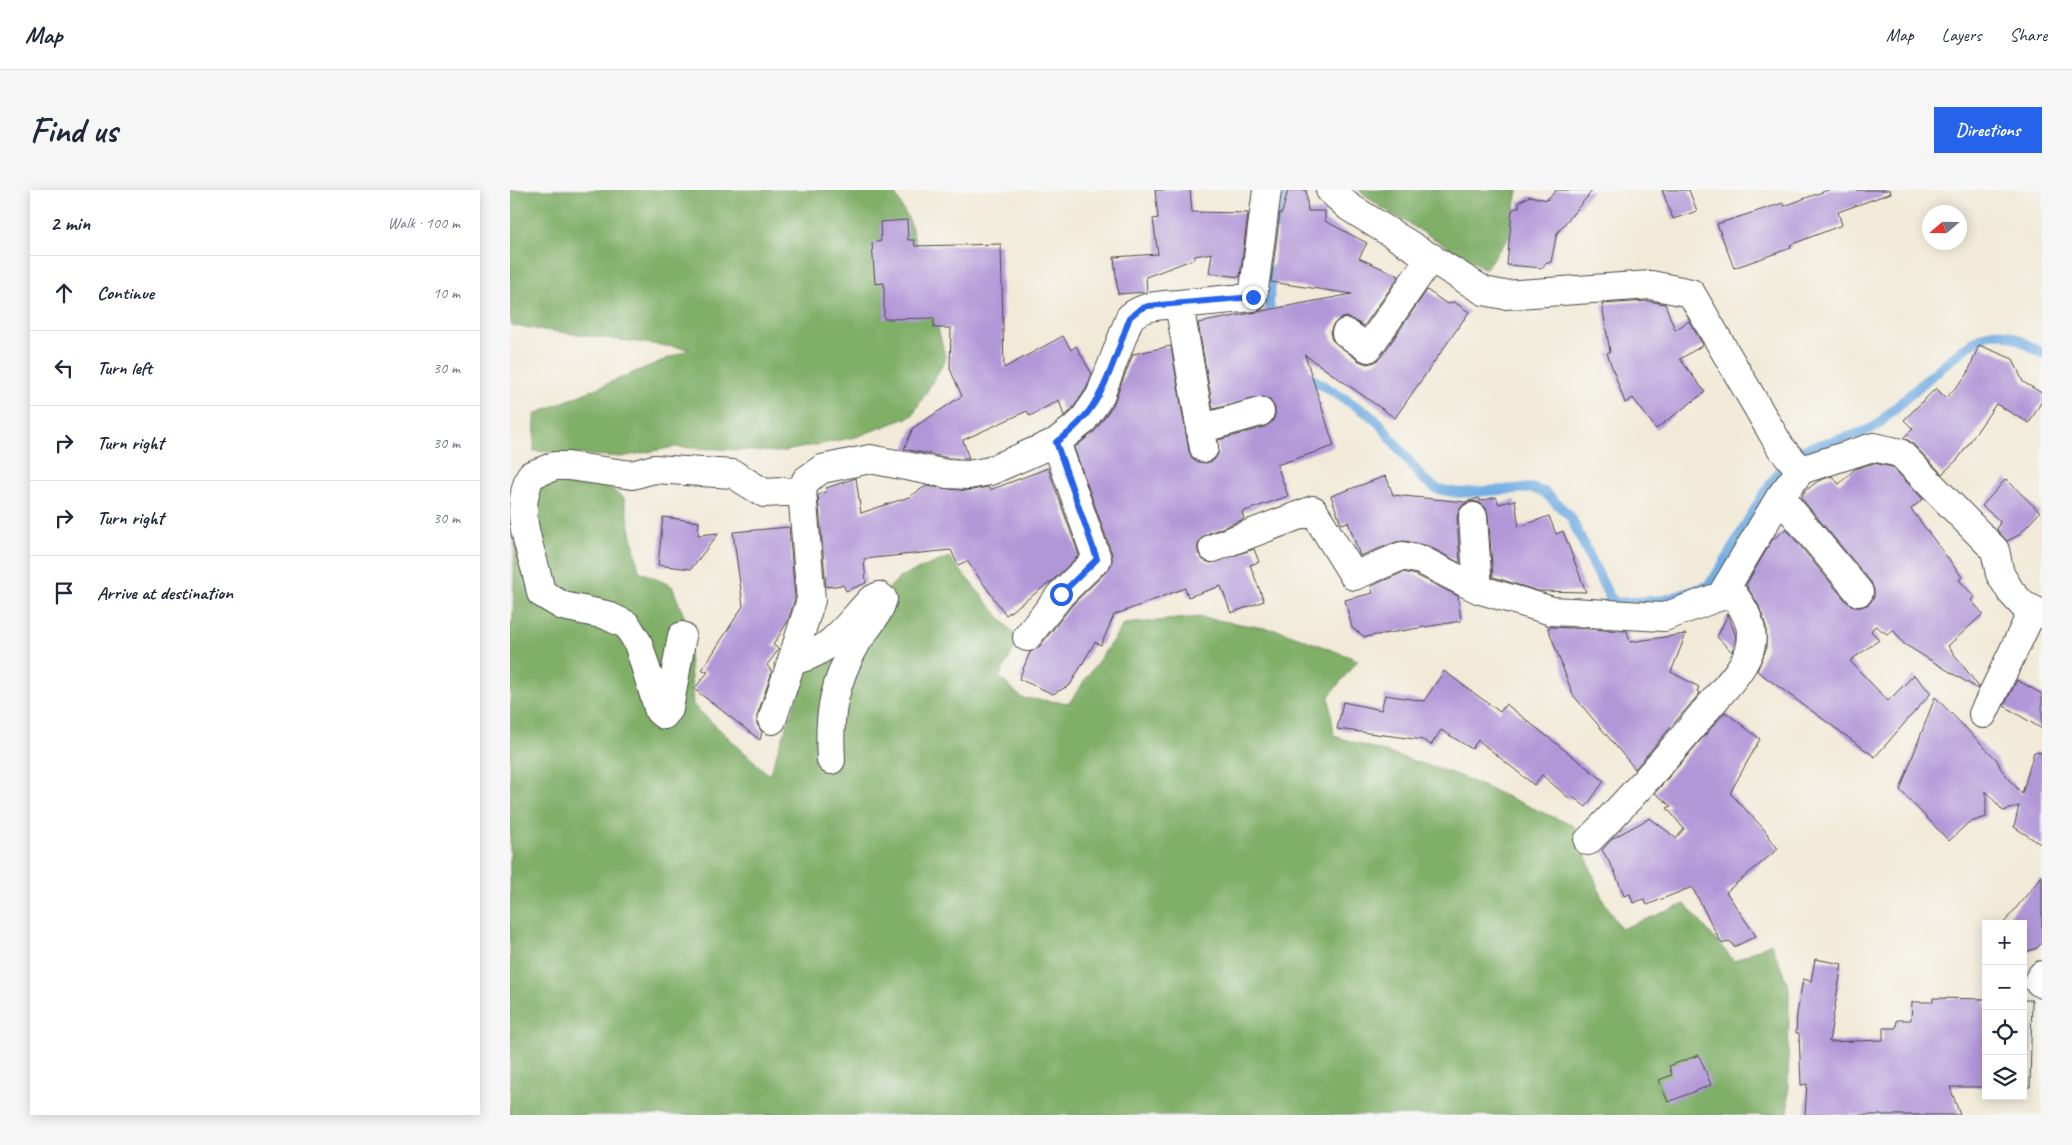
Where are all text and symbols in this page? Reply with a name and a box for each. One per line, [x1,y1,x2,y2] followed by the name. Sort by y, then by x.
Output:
[25,20,62,50] text: Map
[1886,24,1914,46] text: Map
[1942,24,1981,46] text: Layers
[2009,24,2047,46] text: Share
[1934,107,2042,153] button: Directions
[30,108,117,153] text: Find us
[1922,205,1967,250] north arrow
[50,210,90,236] text: 2 min
[388,213,460,233] text: Walk · 100 m
[50,279,78,307] icon: ahead
[97,281,154,305] text: Continue
[433,283,460,303] text: 10 m
[1242,286,1265,309] route end
[50,354,78,382] icon: left
[97,356,152,380] text: Turn left
[433,358,460,378] text: 30 m
[50,429,78,457] icon: right
[97,431,164,455] text: Turn right
[433,433,460,453] text: 30 m
[50,504,78,532] icon: right
[97,506,164,530] text: Turn right
[433,508,460,528] text: 30 m
[50,579,78,607] icon: arrive
[97,581,233,605] text: Arrive at destination
[1050,583,1073,606] route start
[1982,920,2027,1100] map controls
[1982,920,2027,965] button: +
[1982,965,2027,1010] button: −
[1982,1010,2027,1055] button: locate
[1982,1055,2027,1100] button: layers

